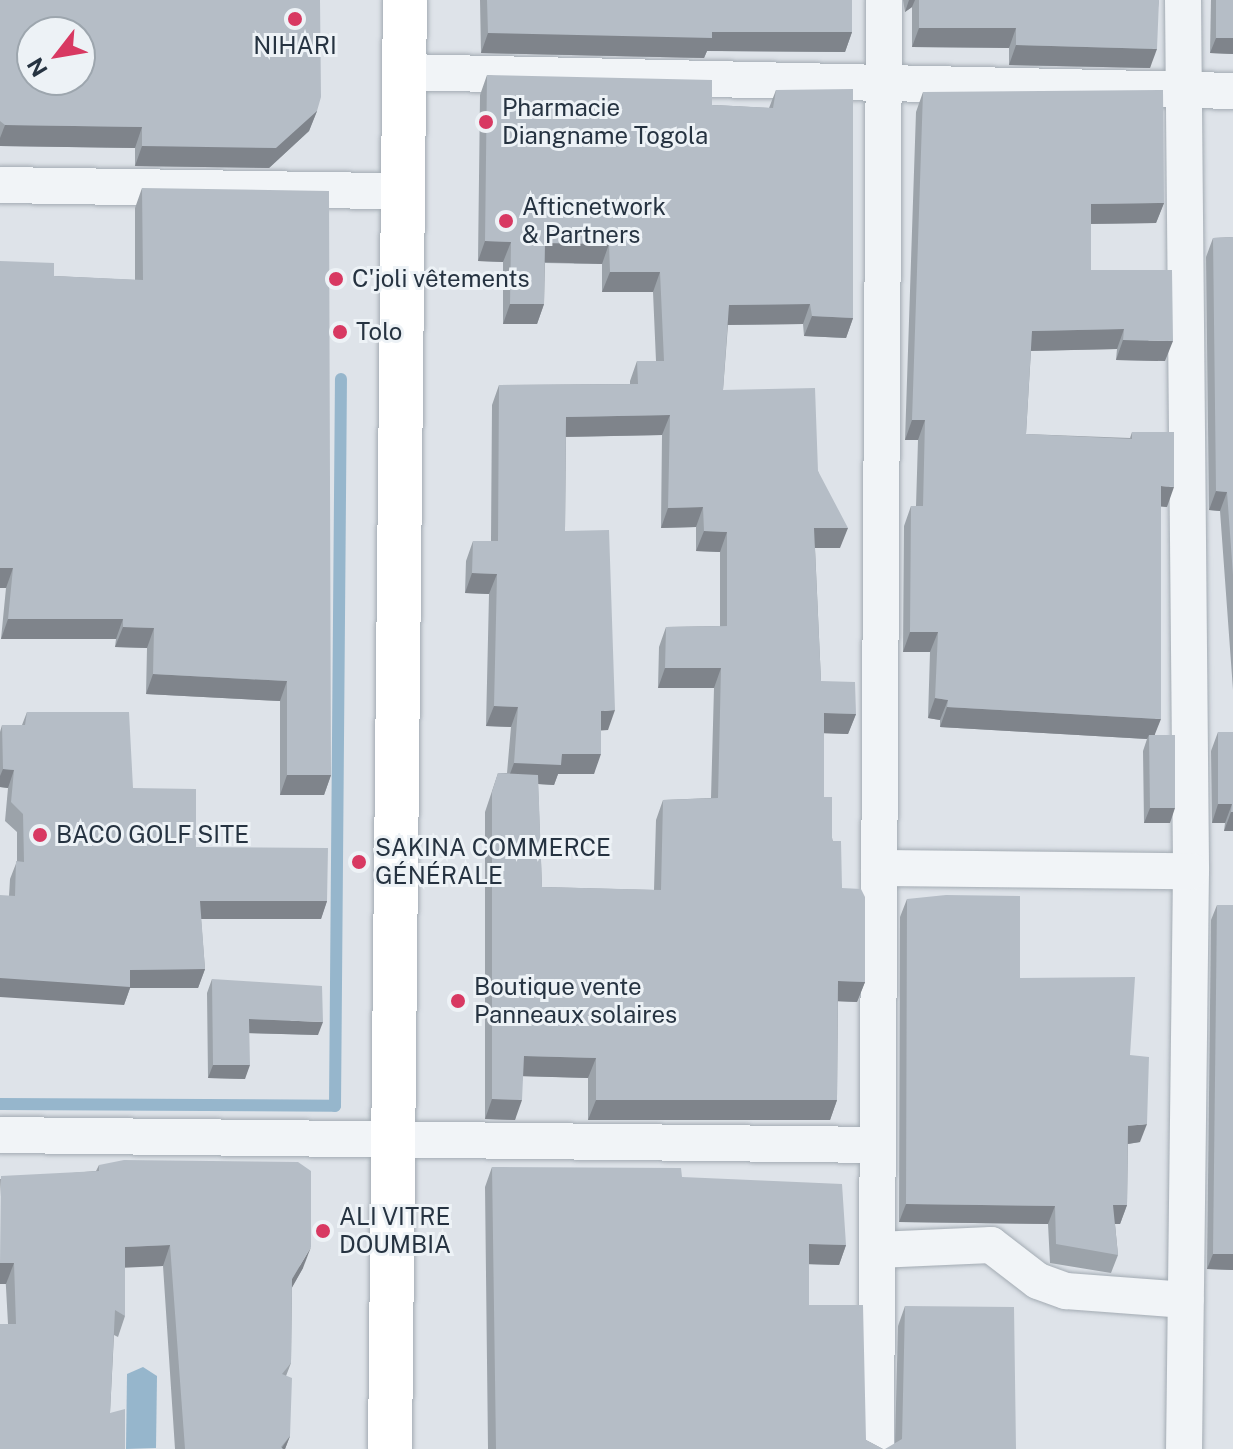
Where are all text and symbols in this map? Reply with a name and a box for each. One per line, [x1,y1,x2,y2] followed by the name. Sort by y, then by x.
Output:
[286,10,304,28] marker: NIHARI
[16,16,96,96] north arrow
[253,32,337,60] place label: NIHARI
[22,53,53,81] text: N
[502,94,709,150] place label: Pharmacie Diangname Togola
[477,113,495,131] marker: Pharmacie Diangname Togola
[522,193,666,249] place label: Afticnetwork & Partners
[497,212,515,230] marker: Afticnetwork & Partners
[352,265,530,293] place label: C'joli vêtements
[327,270,345,288] marker: C'joli vêtements
[356,318,402,346] place label: Tolo
[331,323,349,341] marker: Tolo
[56,821,249,849] place label: BACO GOLF SITE
[31,826,49,844] marker: BACO GOLF SITE
[375,834,611,890] place label: SAKINA COMMERCE GÉNÉRALE
[350,853,368,871] marker: SAKINA COMMERCE GÉNÉRALE
[474,973,677,1029] place label: Boutique vente Panneaux solaires
[449,992,467,1010] marker: Boutique vente Panneaux solaires
[339,1203,451,1259] place label: ALI VITRE DOUMBIA
[314,1222,332,1240] marker: ALI VITRE DOUMBIA

